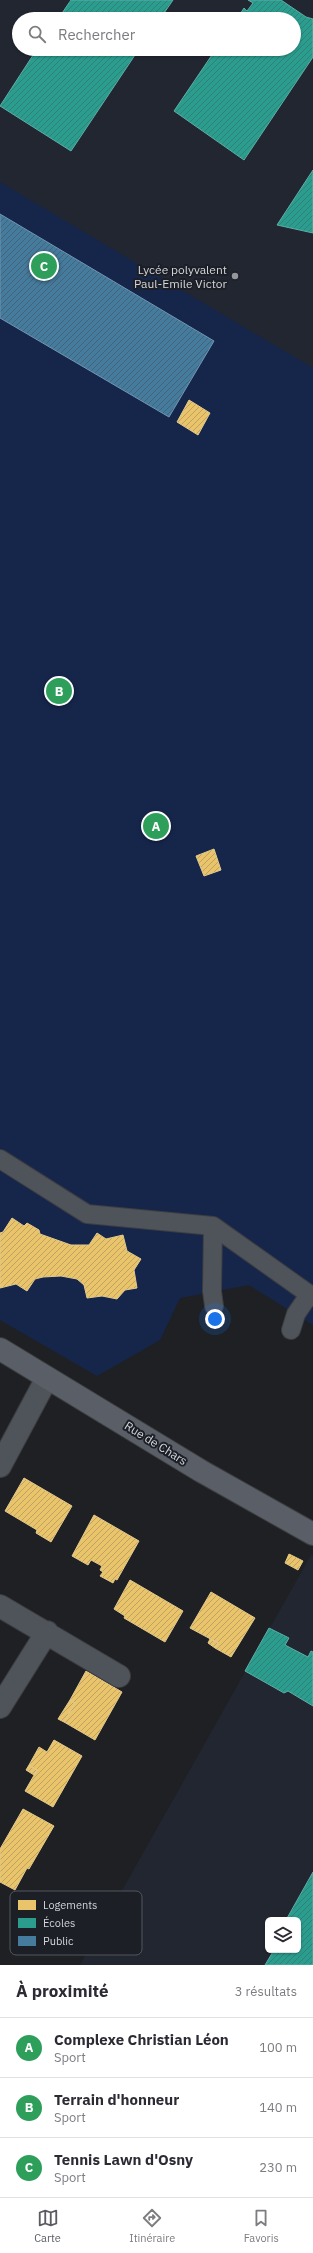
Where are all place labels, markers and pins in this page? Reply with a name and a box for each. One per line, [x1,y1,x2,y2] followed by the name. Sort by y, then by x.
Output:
[31,251,57,281] pin: C
[134,262,228,291] place label: Lycée polyvalent Paul-Emile Victor
[230,271,240,281] marker: Lycée polyvalent Paul-Emile Victor
[46,676,72,706] pin: B
[143,811,169,841] pin: A

